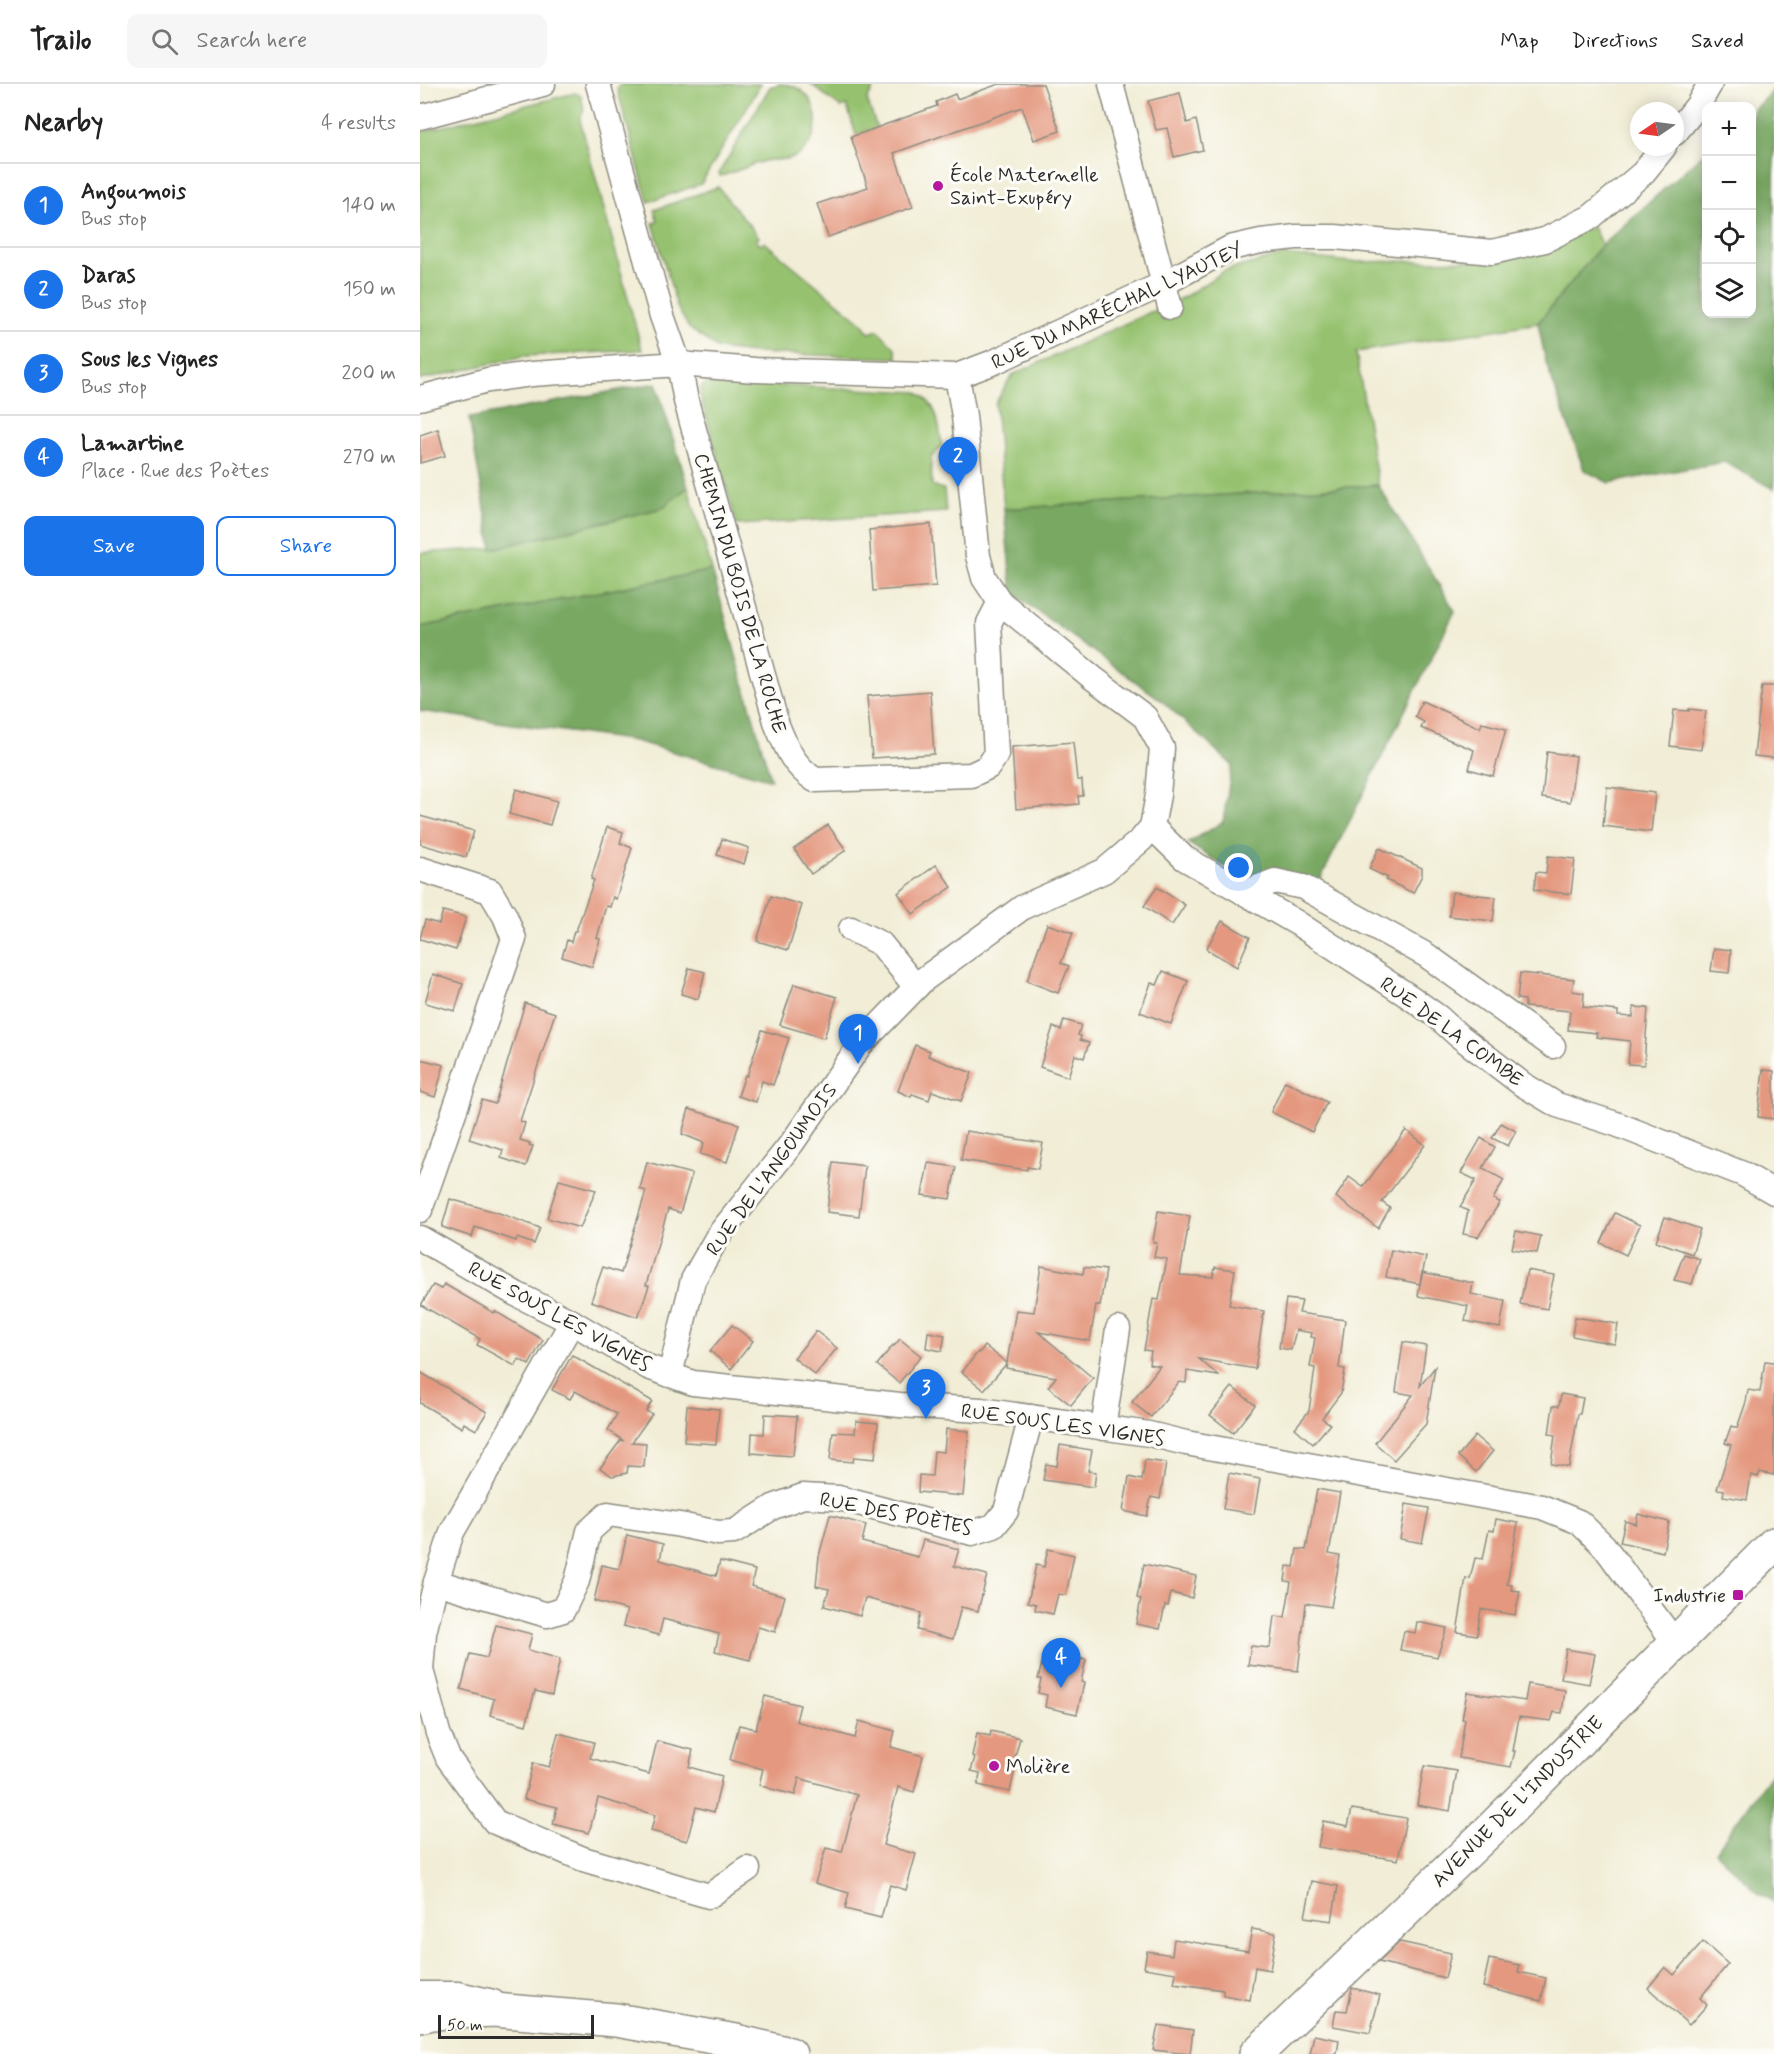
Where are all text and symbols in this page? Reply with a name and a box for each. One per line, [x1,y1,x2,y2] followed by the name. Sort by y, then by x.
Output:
[127,14,547,68] search box
[30,23,91,60] text: Trailo
[148,25,181,58] icon: search
[196,27,307,55] text: Search here
[1500,27,1539,55] text: Map
[1572,27,1658,55] text: Directions
[1691,27,1744,55] text: Saved
[1630,102,1684,156] north arrow
[1702,102,1756,318] map controls
[1702,102,1756,156] button: +
[24,106,103,140] text: Nearby
[321,110,396,137] text: 4 results
[1702,156,1756,210] button: −
[950,162,1099,212] place label: École Maternelle Saint-Exupéry
[81,178,186,206] text: Angoumois
[931,179,945,193] marker: École Maternelle Saint-Exupéry
[39,192,48,219] text: 1
[342,192,396,219] text: 140 m
[81,206,147,233] text: Bus stop
[1702,210,1756,264] button: locate
[987,236,1248,377] street label: RUE DU MARÉCHAL LYAUTEY
[81,262,135,290] text: Daras
[1702,264,1756,318] button: layers
[39,276,48,303] text: 2
[343,276,396,303] text: 150 m
[81,290,147,317] text: Bus stop
[81,346,218,374] text: Sous les Vignes
[39,360,48,387] text: 3
[341,360,396,387] text: 200 m
[81,374,147,401] text: Bus stop
[81,430,184,458] text: Lamartine
[938,438,978,487] pin: 2
[38,444,49,471] text: 4
[343,444,396,471] text: 270 m
[687,450,793,737] street label: CHEMIN DU BOIS DE LA ROCHE
[81,458,269,485] text: Place · Rue des Poètes
[24,516,204,576] button: Save
[216,516,396,576] button: Share
[1224,853,1253,882] your location
[1374,971,1528,1093] street label: RUE DE LA COMBE
[838,1014,878,1064] pin: 1
[700,1078,844,1262] street label: RUE DE L'ANGOUMOIS
[463,1256,656,1379] street label: RUE SOUS LES VIGNES
[906,1370,946,1419] pin: 3
[959,1398,1166,1453] street label: RUE SOUS LES VIGNES
[817,1486,974,1543] street label: RUE DES POÈTES
[1653,1583,1726,1610] place label: Industrie
[1731,1588,1745,1602] marker: Industrie
[1042,1638,1080,1688] pin: 4
[1426,1710,1610,1894] street label: AVENUE DE L'INDUSTRIE
[1006,1754,1070,1781] place label: Molière
[987,1759,1001,1773] marker: Molière
[438,2012,594,2040] scale bar
[447,2015,483,2036] text: 50 m

